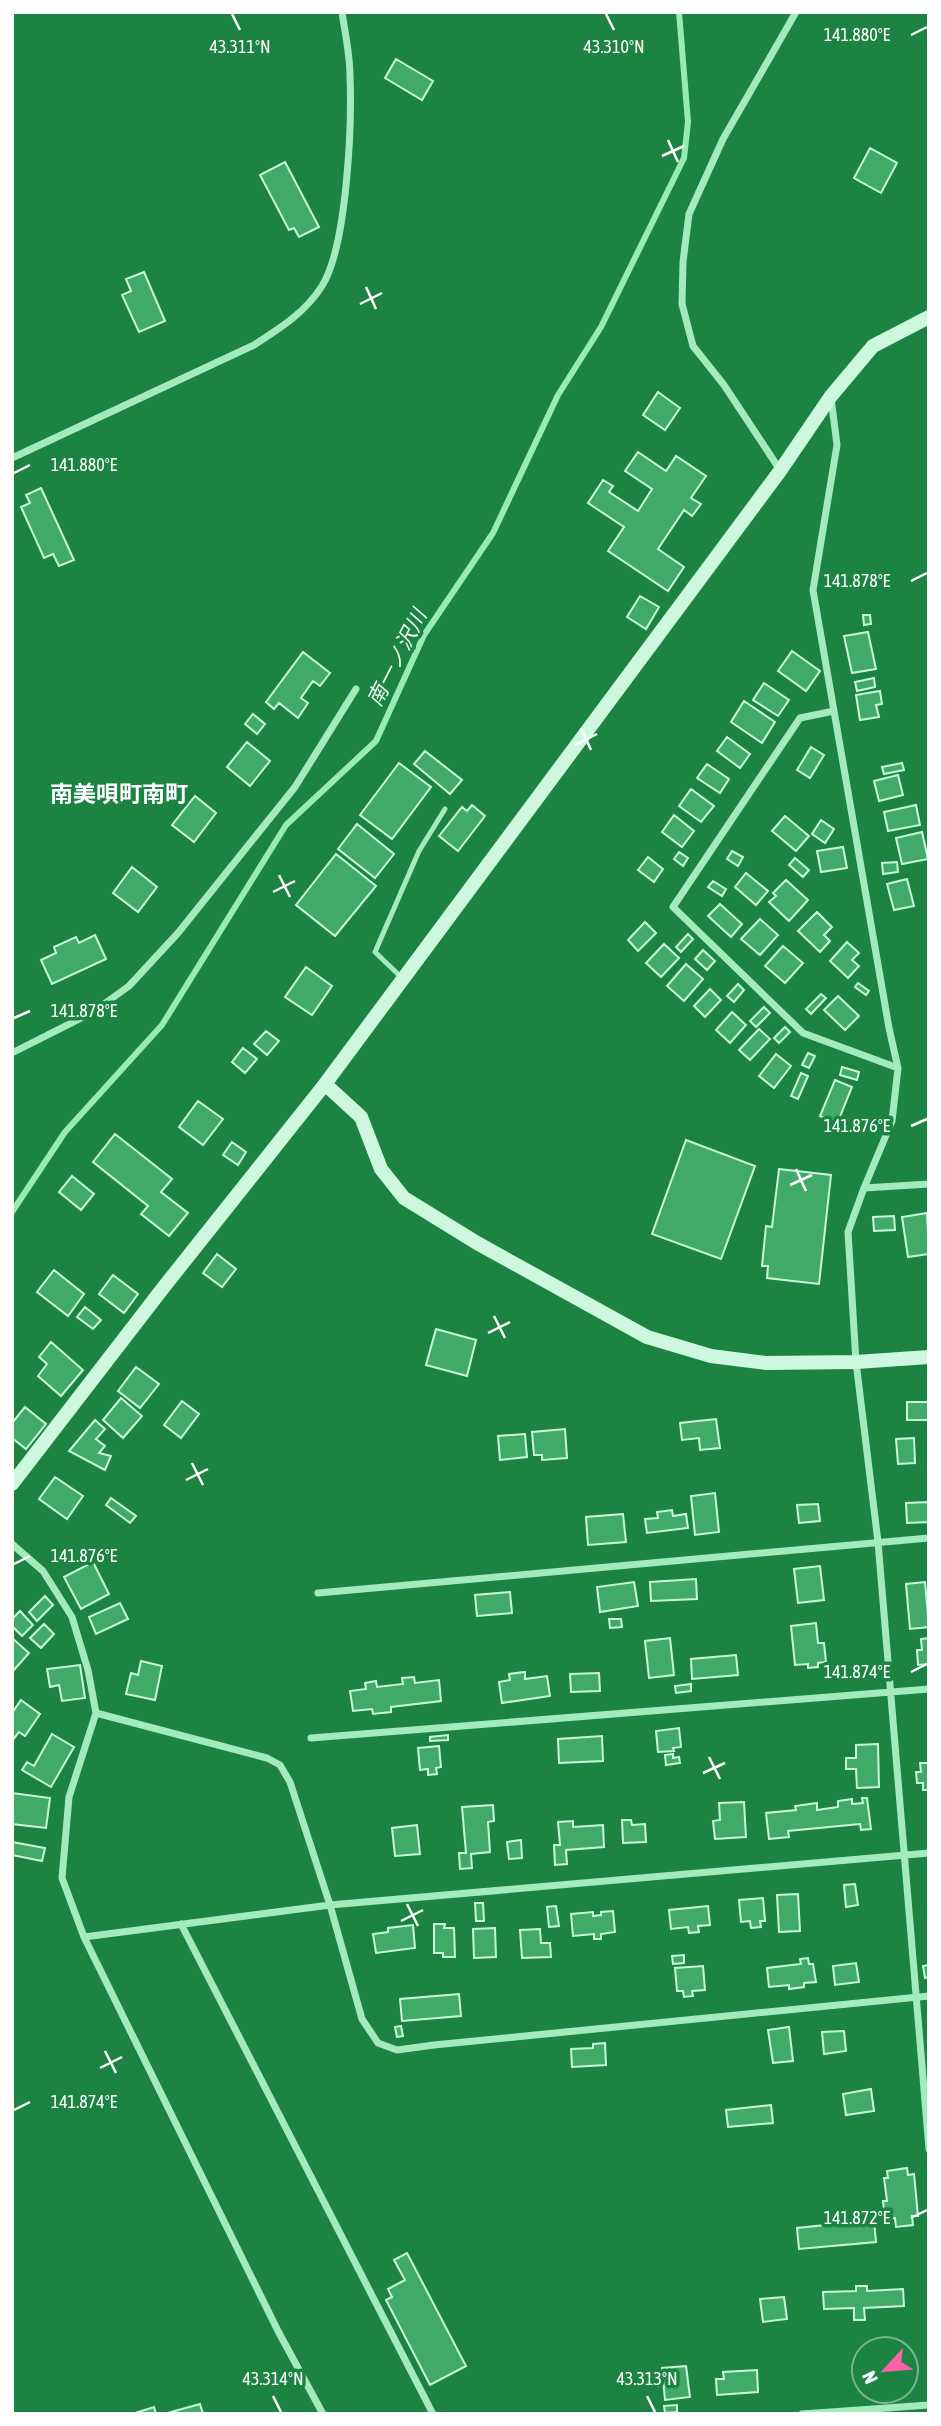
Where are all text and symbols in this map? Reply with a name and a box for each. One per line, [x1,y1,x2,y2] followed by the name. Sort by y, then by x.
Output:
[824,24,891,45] text: 141.880°E
[209,36,271,57] text: 43.311°N
[583,36,645,57] text: 43.310°N
[51,454,118,475] text: 141.880°E
[824,570,891,591] text: 141.878°E
[362,604,432,710] water label: 南一ノ沢川
[50,781,188,807] district label: 南美唄町南町
[51,1000,118,1021] text: 141.878°E
[824,1115,891,1136] text: 141.876°E
[51,1545,118,1566] text: 141.876°E
[824,1661,891,1682] text: 141.874°E
[51,2091,118,2112] text: 141.874°E
[824,2207,891,2228] text: 141.872°E
[850,2335,920,2405] north arrow
[242,2368,304,2389] text: 43.314°N
[616,2368,678,2389] text: 43.313°N
[857,2368,882,2387] text: N

